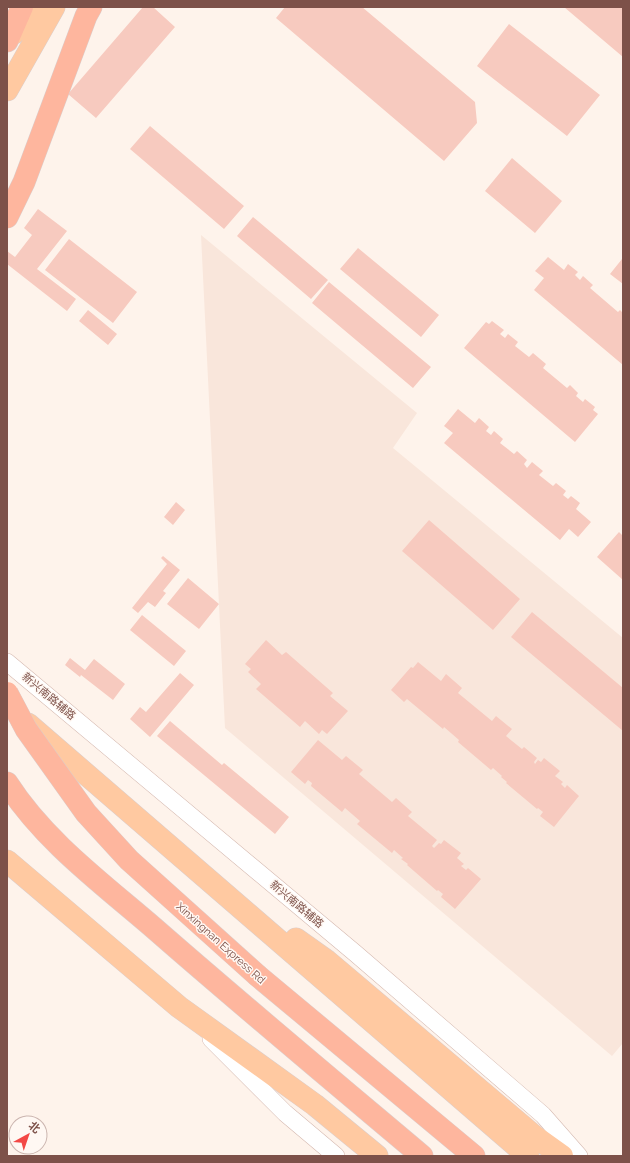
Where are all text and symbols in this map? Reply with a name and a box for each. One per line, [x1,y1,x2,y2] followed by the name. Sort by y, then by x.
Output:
[19,670,78,723] street label: 新兴南路辅路
[267,878,326,931] street label: 新兴南路辅路
[174,900,268,987] street label: Xinxingnan Express Rd
[8,1115,48,1155] north arrow
[26,1119,42,1136] text: 北

